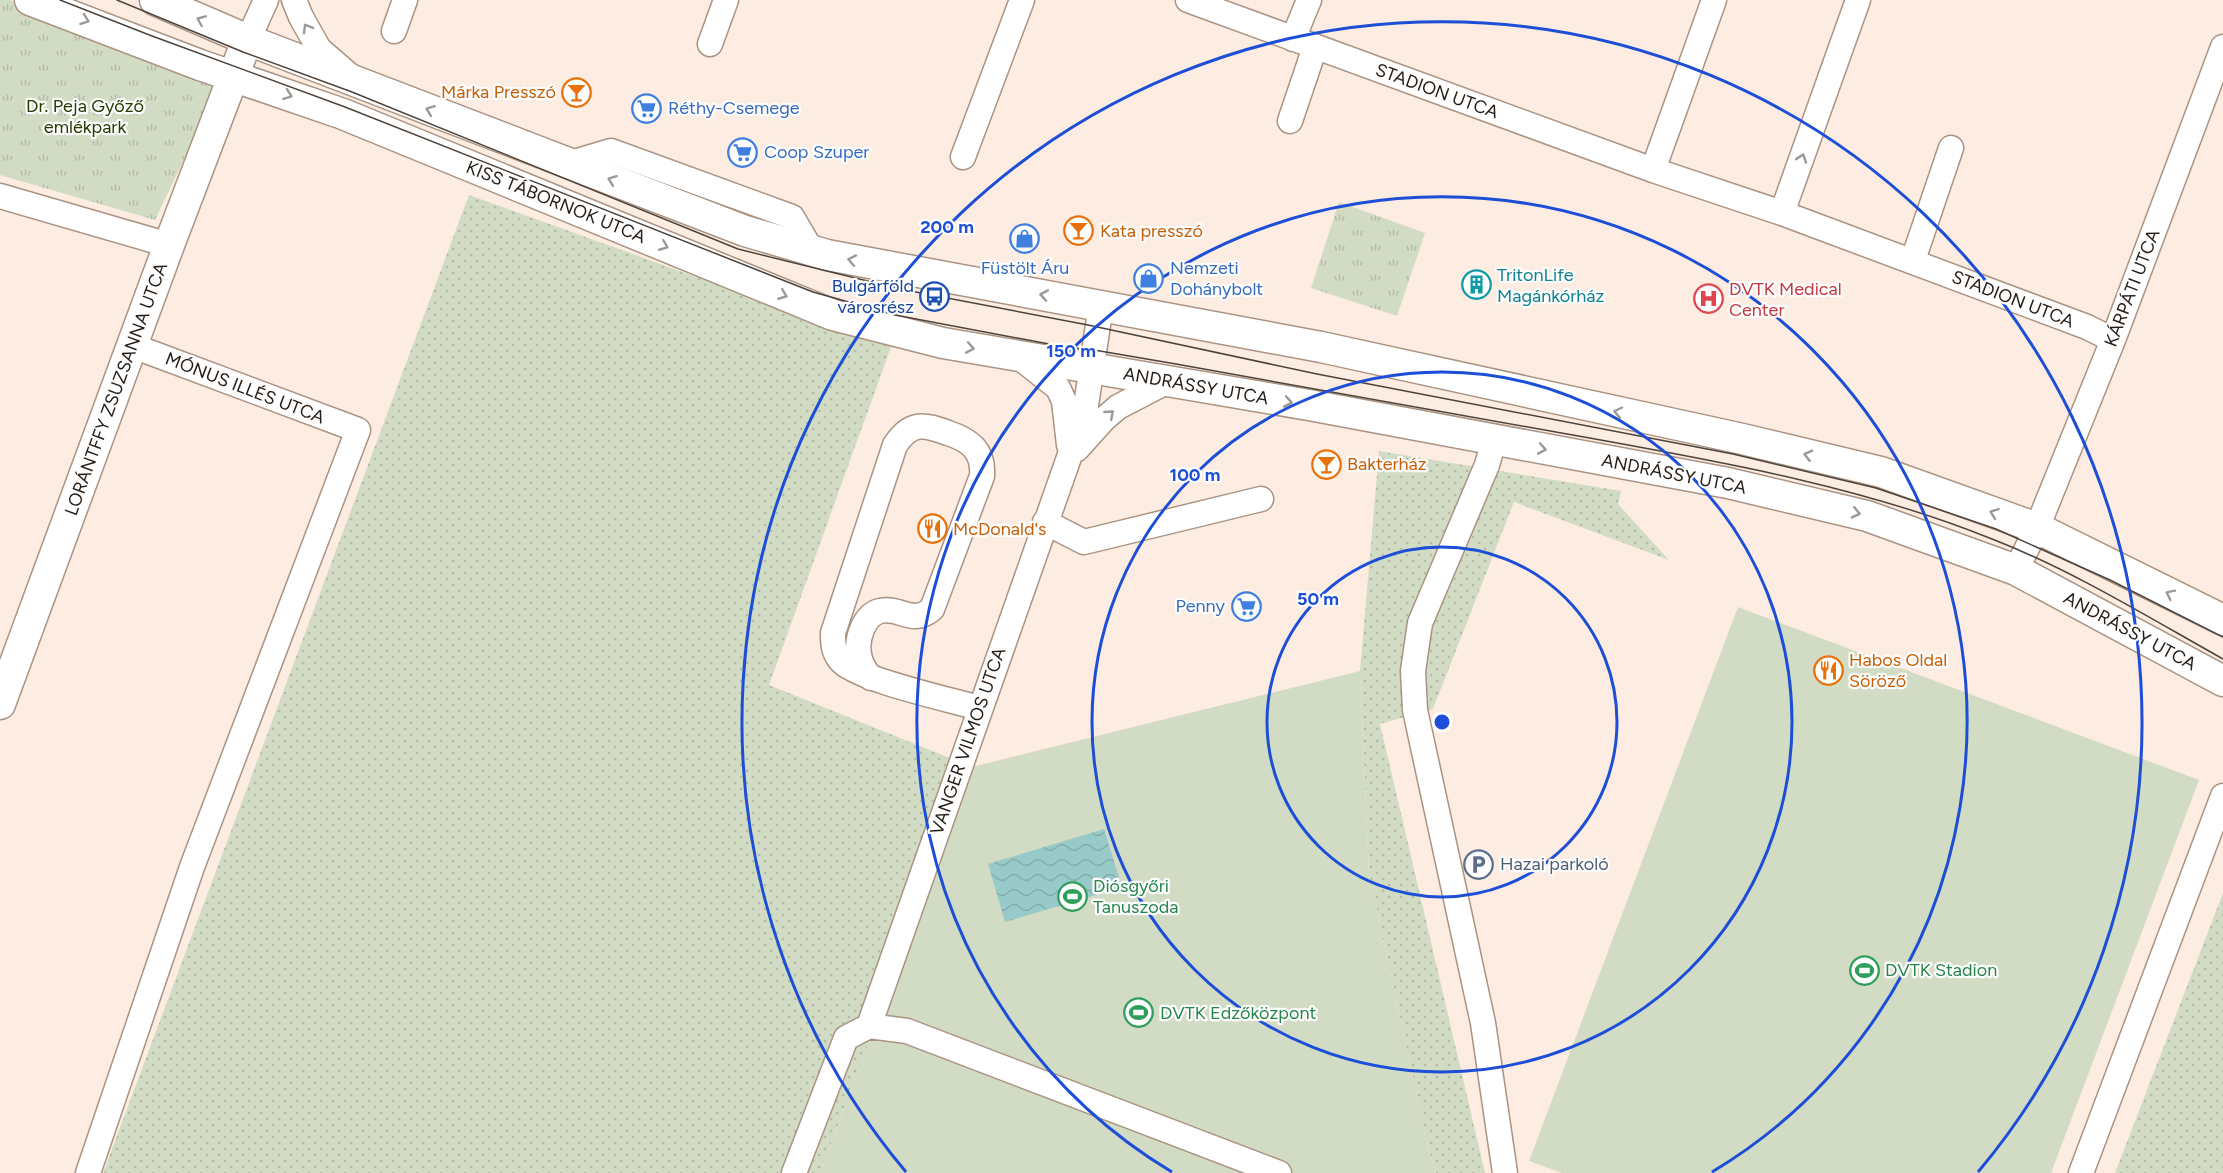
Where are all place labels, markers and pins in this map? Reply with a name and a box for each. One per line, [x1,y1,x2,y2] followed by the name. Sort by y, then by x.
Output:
[561,76,593,108] bar icon: Márka Presszó
[441,81,556,103] place label: Márka Presszó
[631,92,663,124] supermarket icon: Réthy-Csemege
[668,97,800,119] place label: Réthy-Csemege
[727,136,759,168] supermarket icon: Coop Szuper
[764,141,869,163] place label: Coop Szuper
[1063,215,1095,247] bar icon: Kata presszó
[1100,220,1203,242] place label: Kata presszó
[1009,223,1041,255] shop icon: Füstölt Áru
[981,257,1069,279] place label: Füstölt Áru
[1170,257,1263,300] place label: Nemzeti Dohánybolt
[1133,262,1165,294] shop icon: Nemzeti Dohánybolt
[1497,264,1604,307] place label: TritonLife Magánkórház
[1460,269,1492,301] building icon: TritonLife Magánkórház
[832,275,914,318] place label: Bulgárföld városrész
[1729,278,1842,321] place label: DVTK Medical Center
[919,280,951,312] bus stop icon: Bulgárföld városrész
[1692,283,1724,315] hospital icon: DVTK Medical Center
[1310,448,1342,480] bar icon: Bakterház
[1347,453,1427,475] place label: Bakterház
[916,513,948,545] restaurant icon: McDonald's
[953,518,1047,540] place label: McDonald's
[1230,590,1262,622] supermarket icon: Penny
[1176,595,1226,617] place label: Penny
[1849,649,1947,692] place label: Habos Oldal Söröző
[1812,654,1844,686] restaurant icon: Habos Oldal Söröző
[1432,712,1452,732] centre of rings
[1463,848,1495,880] parking icon: Hazai parkoló
[1500,853,1609,875] place label: Hazai parkoló
[1093,875,1179,918] place label: Diósgyőri Tanuszoda
[1056,880,1088,912] sports icon: Diósgyőri Tanuszoda
[1848,954,1880,986] sports icon: DVTK Stadion
[1885,959,1997,981] place label: DVTK Stadion
[1123,997,1155,1029] sports icon: DVTK Edzőközpont
[1160,1002,1316,1024] place label: DVTK Edzőközpont

